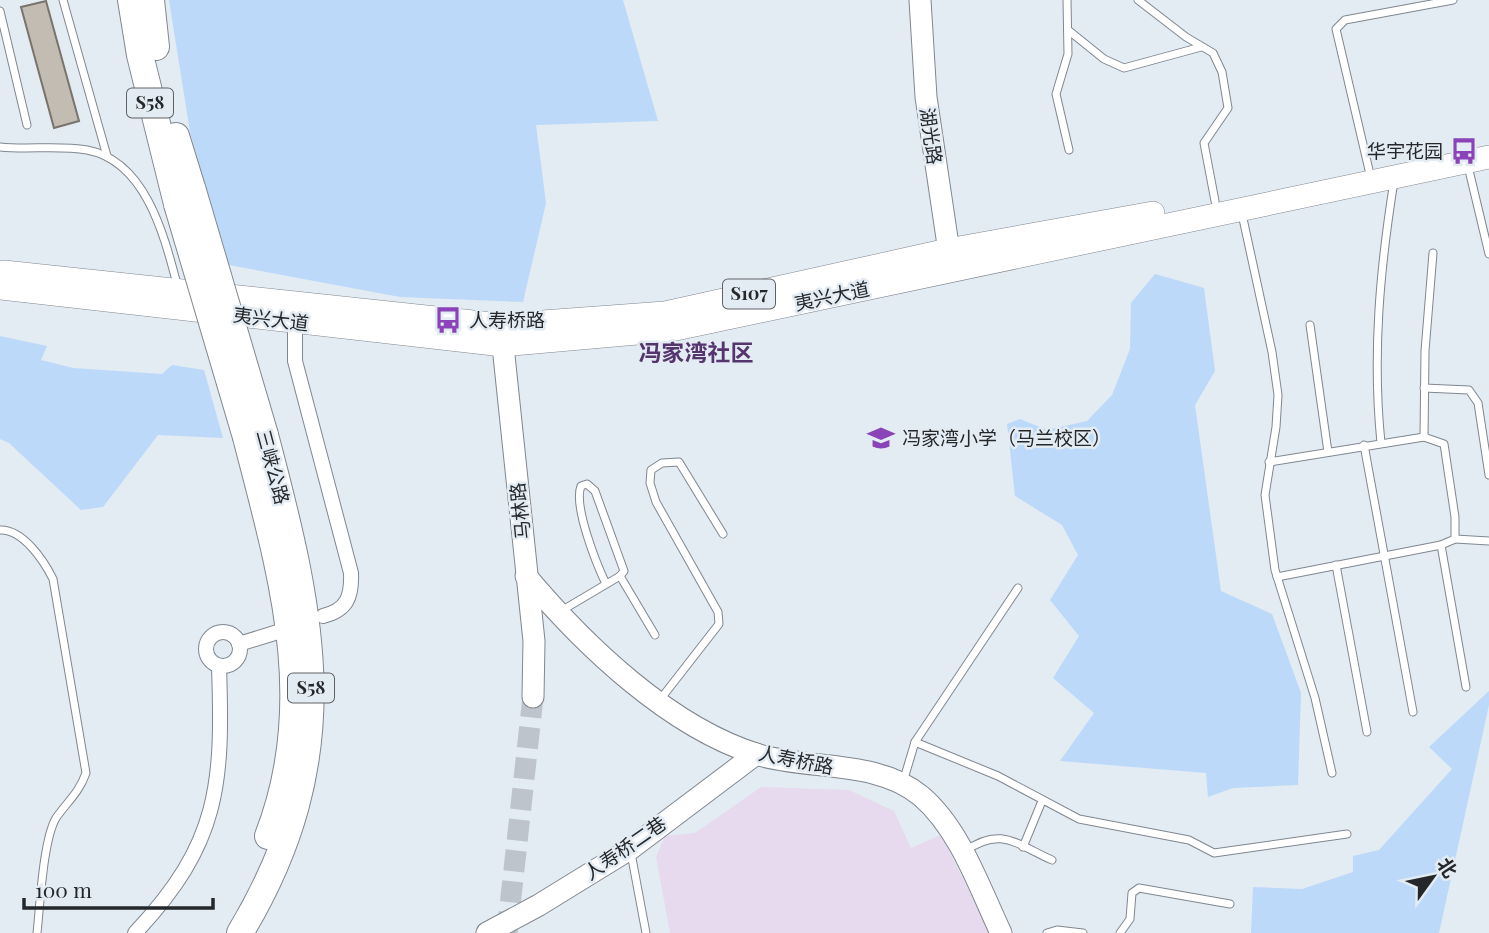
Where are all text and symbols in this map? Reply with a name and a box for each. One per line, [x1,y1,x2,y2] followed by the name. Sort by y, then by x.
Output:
[127,88,173,118] road number: S58
[915,106,949,166] street label: 湖光路
[1449,136,1479,166] bus stop icon: 华宇花园
[1367,137,1443,163] place label: 华宇花园
[792,274,872,316] street label: 夷兴大道
[723,280,775,308] road number: S107
[232,300,310,336] street label: 夷兴大道
[433,305,463,335] bus stop icon: 人寿桥路
[469,306,545,332] place label: 人寿桥路
[639,336,754,367] district label: 冯家湾社区
[866,423,896,453] school or university icon: 冯家湾小学（马兰校区）
[902,424,1111,450] place label: 冯家湾小学（马兰校区）
[252,427,296,507] street label: 三峡公路
[503,481,535,541] street label: 马林路
[288,674,334,702] road number: S58
[756,739,836,779] street label: 人寿桥路
[578,809,671,885] street label: 人寿桥二巷
[1398,842,1468,912] north arrow
[1432,852,1464,882] text: 北
[24,866,214,910] scale bar
[35,875,92,903] text: 100 m

